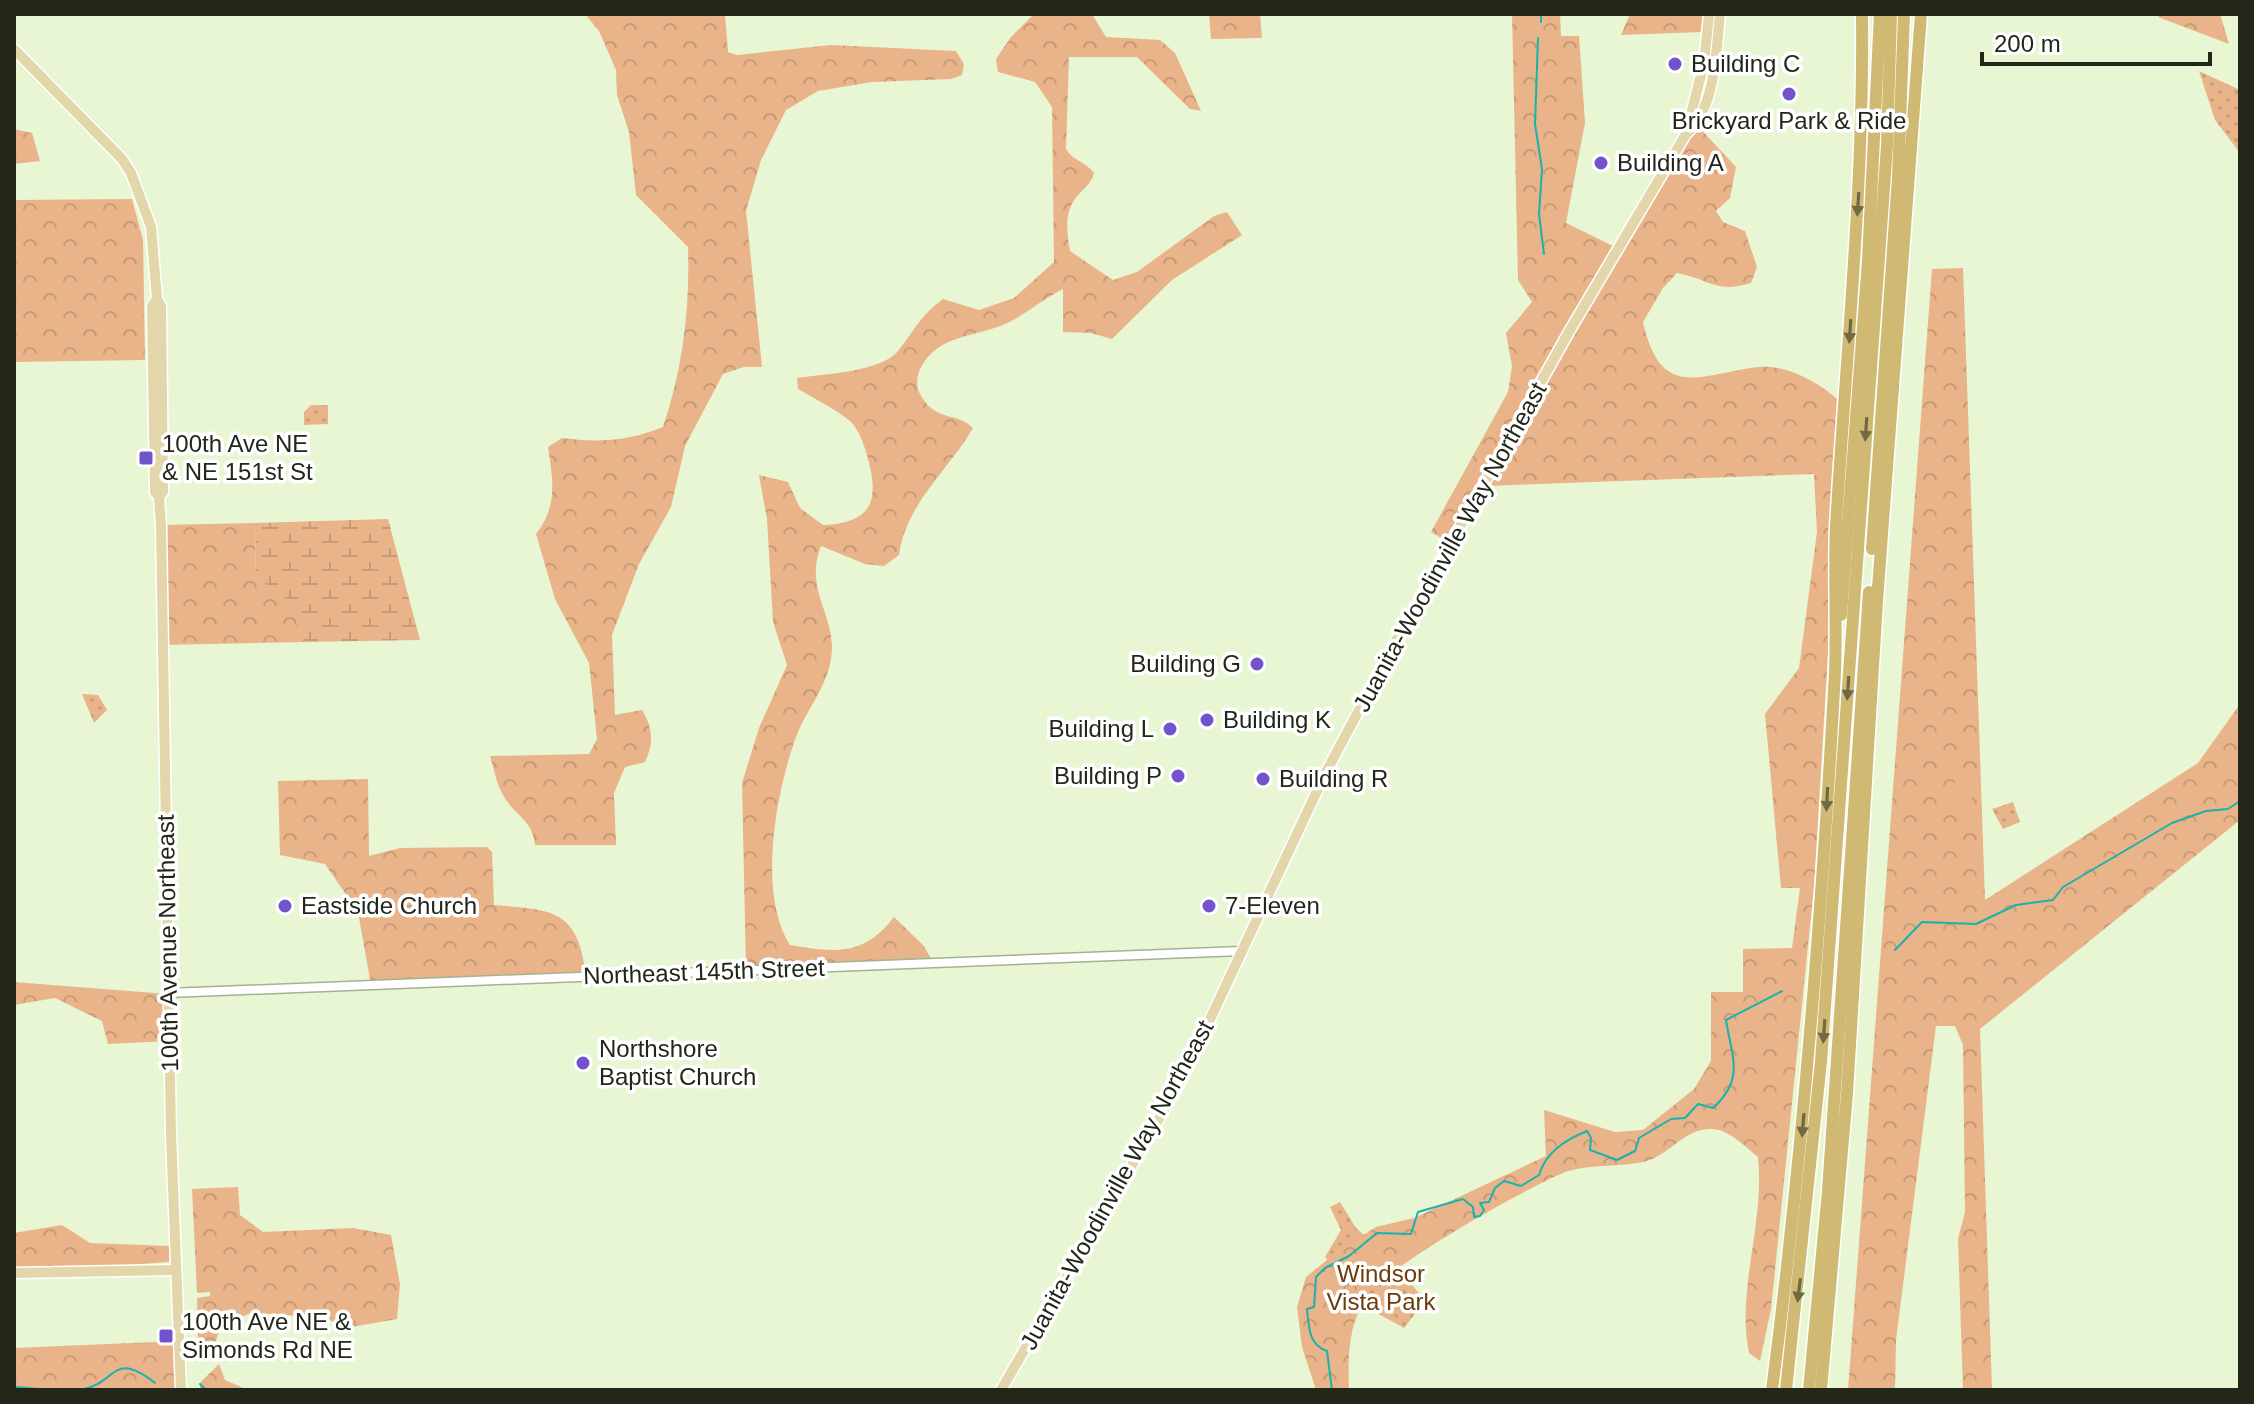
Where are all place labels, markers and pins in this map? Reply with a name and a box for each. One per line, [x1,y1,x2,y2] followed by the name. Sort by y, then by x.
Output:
[1691,50,1800,77] place label: Building C
[1666,55,1684,73] marker: Building C
[1780,85,1798,103] marker: Brickyard Park & Ride
[1672,107,1906,134] place label: Brickyard Park & Ride
[1617,149,1724,176] place label: Building A
[1592,154,1610,172] marker: Building A
[162,430,313,485] place label: 100th Ave NE & NE 151st St
[137,449,155,467] marker: 100th Ave NE & NE 151st St
[1130,650,1241,677] place label: Building G
[1248,655,1266,673] marker: Building G
[1223,706,1331,733] place label: Building K
[1198,711,1216,729] marker: Building K
[1049,715,1154,742] place label: Building L
[1161,720,1179,738] marker: Building L
[1054,762,1162,789] place label: Building P
[1279,765,1388,792] place label: Building R
[1169,767,1187,785] marker: Building P
[1254,770,1272,788] marker: Building R
[301,892,477,919] place label: Eastside Church
[1225,892,1320,919] place label: 7-Eleven
[276,897,294,915] marker: Eastside Church
[1200,897,1218,915] marker: 7-Eleven
[599,1035,756,1090] place label: Northshore Baptist Church
[574,1054,592,1072] marker: Northshore Baptist Church
[182,1308,353,1363] place label: 100th Ave NE & Simonds Rd NE
[157,1327,175,1345] marker: 100th Ave NE & Simonds Rd NE

